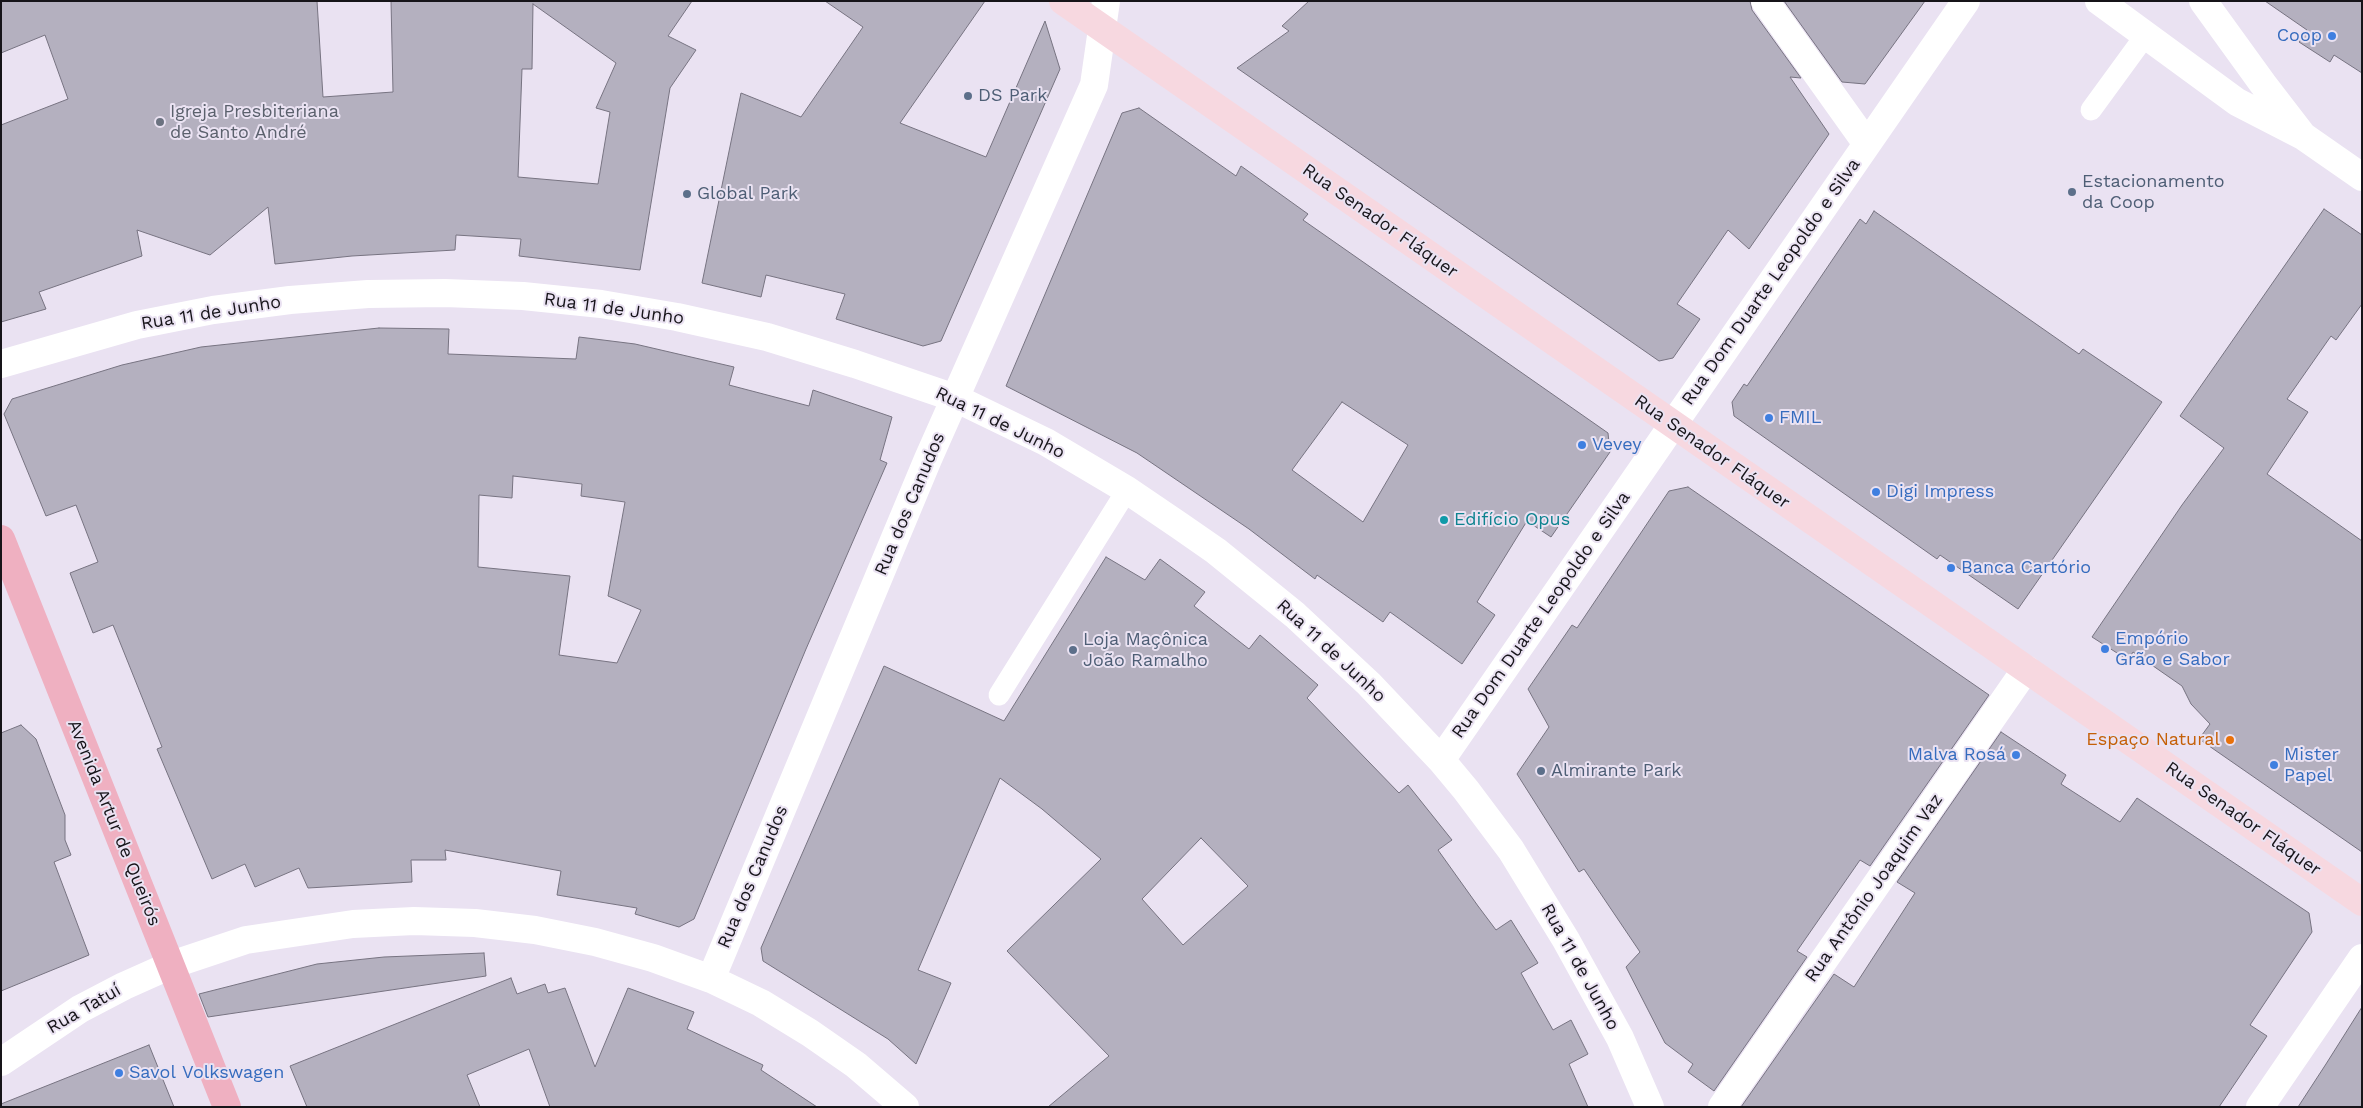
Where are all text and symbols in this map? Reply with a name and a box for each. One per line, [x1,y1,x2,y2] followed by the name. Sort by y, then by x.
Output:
[2277,25,2322,47] place label: Coop
[2326,30,2338,42] marker: Coop
[978,85,1047,107] place label: DS Park
[962,90,974,102] marker: DS Park
[170,101,339,144] place label: Igreja Presbiteriana de Santo André
[154,116,166,128] marker: Igreja Presbiteriana de Santo André
[1677,155,1865,409] street label: Rua Dom Duarte Leopoldo e Silva
[1298,159,1462,283] street label: Rua Senador Fláquer
[2082,171,2225,213] place label: Estacionamento da Coop
[697,183,798,205] place label: Global Park
[2066,186,2078,198] marker: Estacionamento da Coop
[681,188,693,200] marker: Global Park
[542,288,686,330] street label: Rua 11 de Junho
[139,291,283,335] street label: Rua 11 de Junho
[932,382,1068,464] street label: Rua 11 de Junho
[1630,390,1794,514] street label: Rua Senador Fláquer
[1779,407,1821,429] place label: FMIL
[1763,412,1775,424] marker: FMIL
[870,429,950,579] street label: Rua dos Canudos
[1592,434,1642,456] place label: Vevey
[1576,439,1588,451] marker: Vevey
[1886,481,1994,503] place label: Digi Impress
[1870,486,1882,498] marker: Digi Impress
[1447,488,1635,742] street label: Rua Dom Duarte Leopoldo e Silva
[1454,509,1570,531] place label: Edifício Opus
[1438,514,1450,526] marker: Edifício Opus
[1961,557,2091,579] place label: Banca Cartório
[1945,562,1957,574] marker: Banca Cartório
[1272,595,1390,707] street label: Rua 11 de Junho
[2115,628,2230,670] place label: Empório Grão e Sabor
[1083,629,1208,672] place label: Loja Maçônica João Ramalho
[2099,643,2111,655] marker: Empório Grão e Sabor
[1067,644,1079,656] marker: Loja Maçônica João Ramalho
[63,717,165,929] street label: Avenida Artur de Queirós
[2086,729,2220,751] place label: Espaço Natural
[2224,734,2236,746] marker: Espaço Natural
[1908,744,2006,766] place label: Malva Rosá
[2284,744,2339,786] place label: Mister Papel
[2010,749,2022,761] marker: Malva Rosá
[2161,757,2325,881] street label: Rua Senador Fláquer
[2268,759,2280,771] marker: Mister Papel
[1551,760,1681,782] place label: Almirante Park
[1535,765,1547,777] marker: Almirante Park
[1801,790,1947,986] street label: Rua Antônio Joaquim Vaz
[713,802,793,952] street label: Rua dos Canudos
[1536,900,1624,1034] street label: Rua 11 de Junho
[43,979,125,1039] street label: Rua Tatuí
[129,1062,284,1084] place label: Savol Volkswagen
[113,1067,125,1079] marker: Savol Volkswagen

